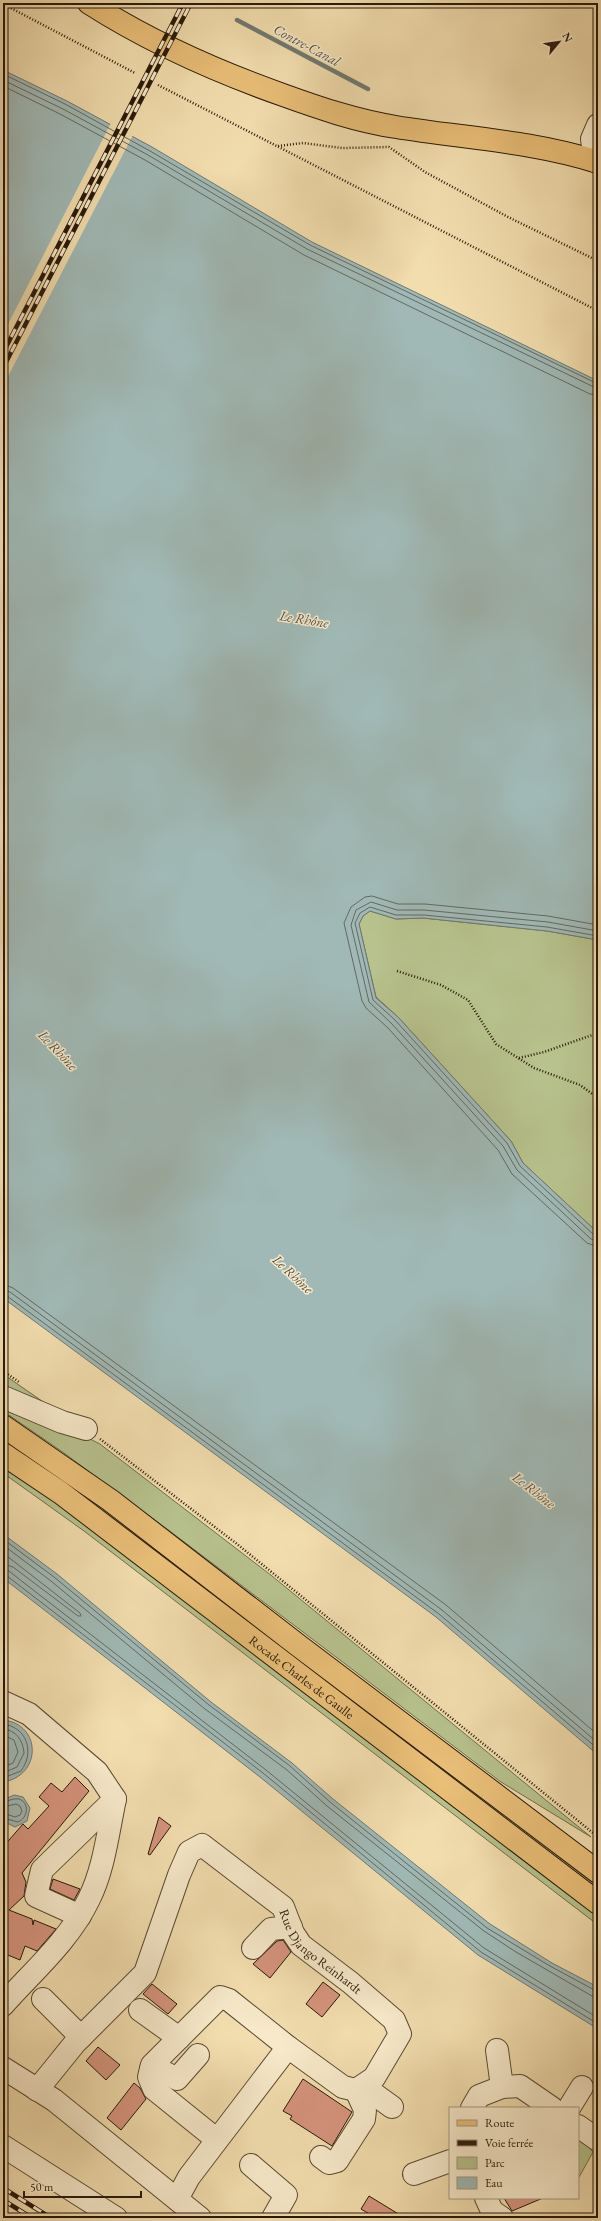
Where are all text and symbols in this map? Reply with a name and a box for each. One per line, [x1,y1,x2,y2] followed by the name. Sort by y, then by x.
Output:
[271,20,344,71] water label: Contre-Canal
[539,22,579,62] north arrow
[559,30,576,45] text: N
[277,606,330,632] water label: Le Rhône
[34,1025,82,1074] water label: Le Rhône
[268,1250,317,1298] water label: Le Rhône
[508,1467,559,1513] water label: Le Rhône
[246,1631,358,1723] street label: Rocade Charles de Gaulle
[276,1906,366,1997] street label: Rue Django Reinhardt
[449,2107,579,2199] legend
[485,2115,515,2131] text: Route
[485,2135,534,2151] text: Voie ferrée
[485,2155,505,2171] text: Parc
[24,2173,141,2199] scale bar
[485,2175,503,2191] text: Eau
[30,2179,54,2195] text: 50 m

